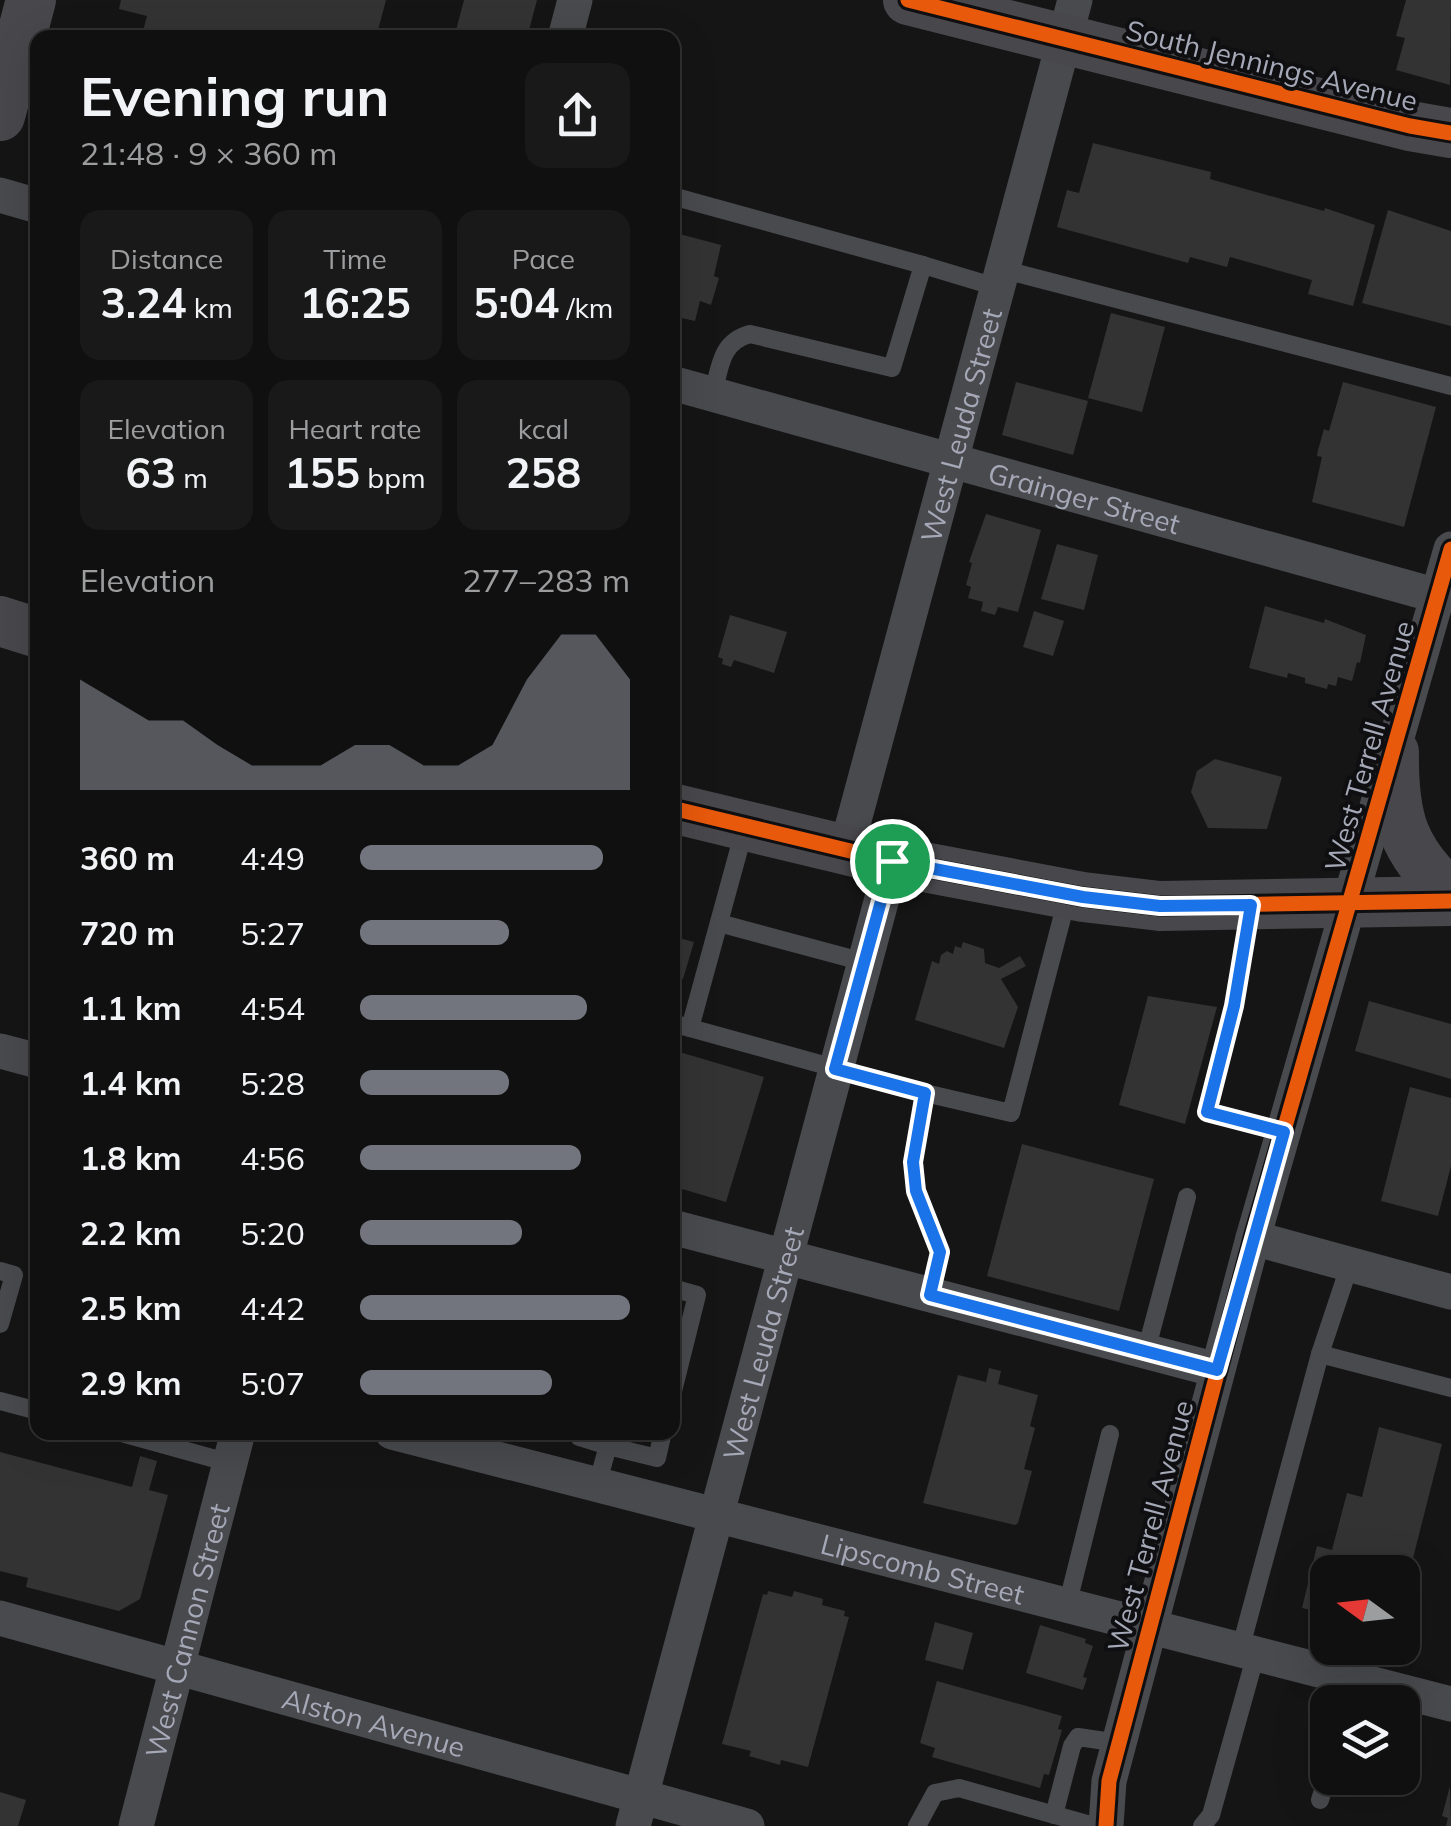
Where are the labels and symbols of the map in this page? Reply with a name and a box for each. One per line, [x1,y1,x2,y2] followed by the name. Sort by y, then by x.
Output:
[1123,12,1421,118] street label: South Jennings Avenue
[912,304,1009,546] street label: West Leuda Street
[985,454,1184,541] street label: Grainger Street
[1316,617,1422,875] street label: West Terrell Avenue
[850,819,935,904] pin
[715,1222,811,1464] street label: West Leuda Street
[1100,1396,1200,1656] street label: West Terrell Avenue
[137,1499,236,1761] street label: West Cannon Street
[817,1525,1028,1611] street label: Lipscomb Street
[1310,1555,1420,1665] north arrow
[279,1680,469,1764] street label: Alston Avenue

